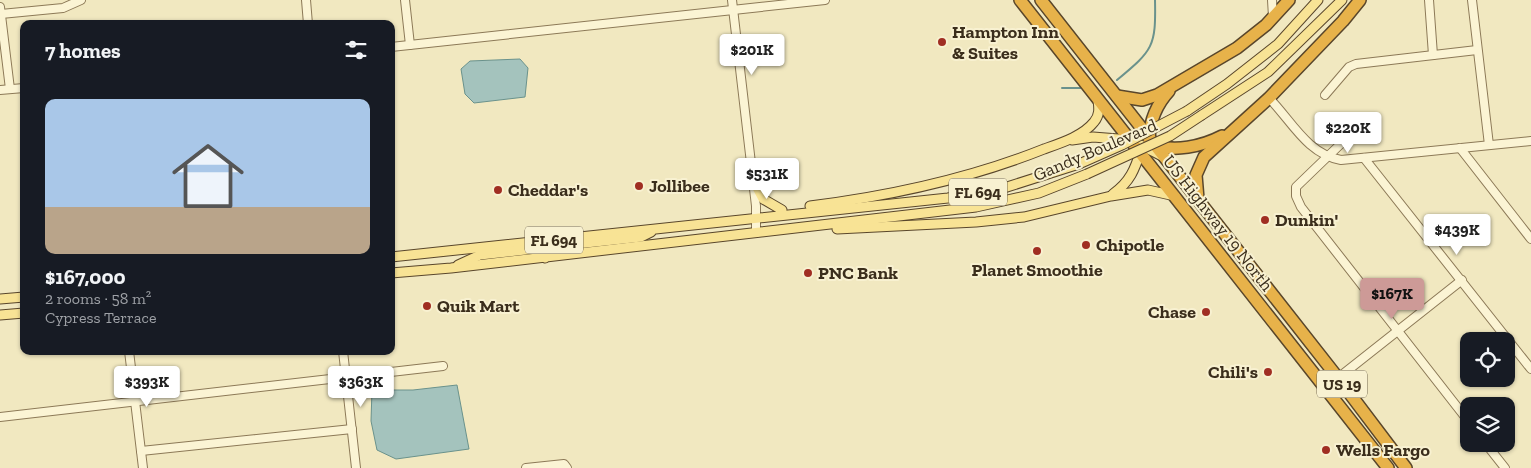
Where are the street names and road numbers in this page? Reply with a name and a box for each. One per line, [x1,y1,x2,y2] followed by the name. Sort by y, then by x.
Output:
[1030,114,1160,186] street label: Gandy Boulevard
[1158,151,1278,295] street label: US Highway 19 North
[949,178,1007,206] road number: FL 694
[525,226,583,254] road number: FL 694
[1317,370,1367,398] road number: US 19

